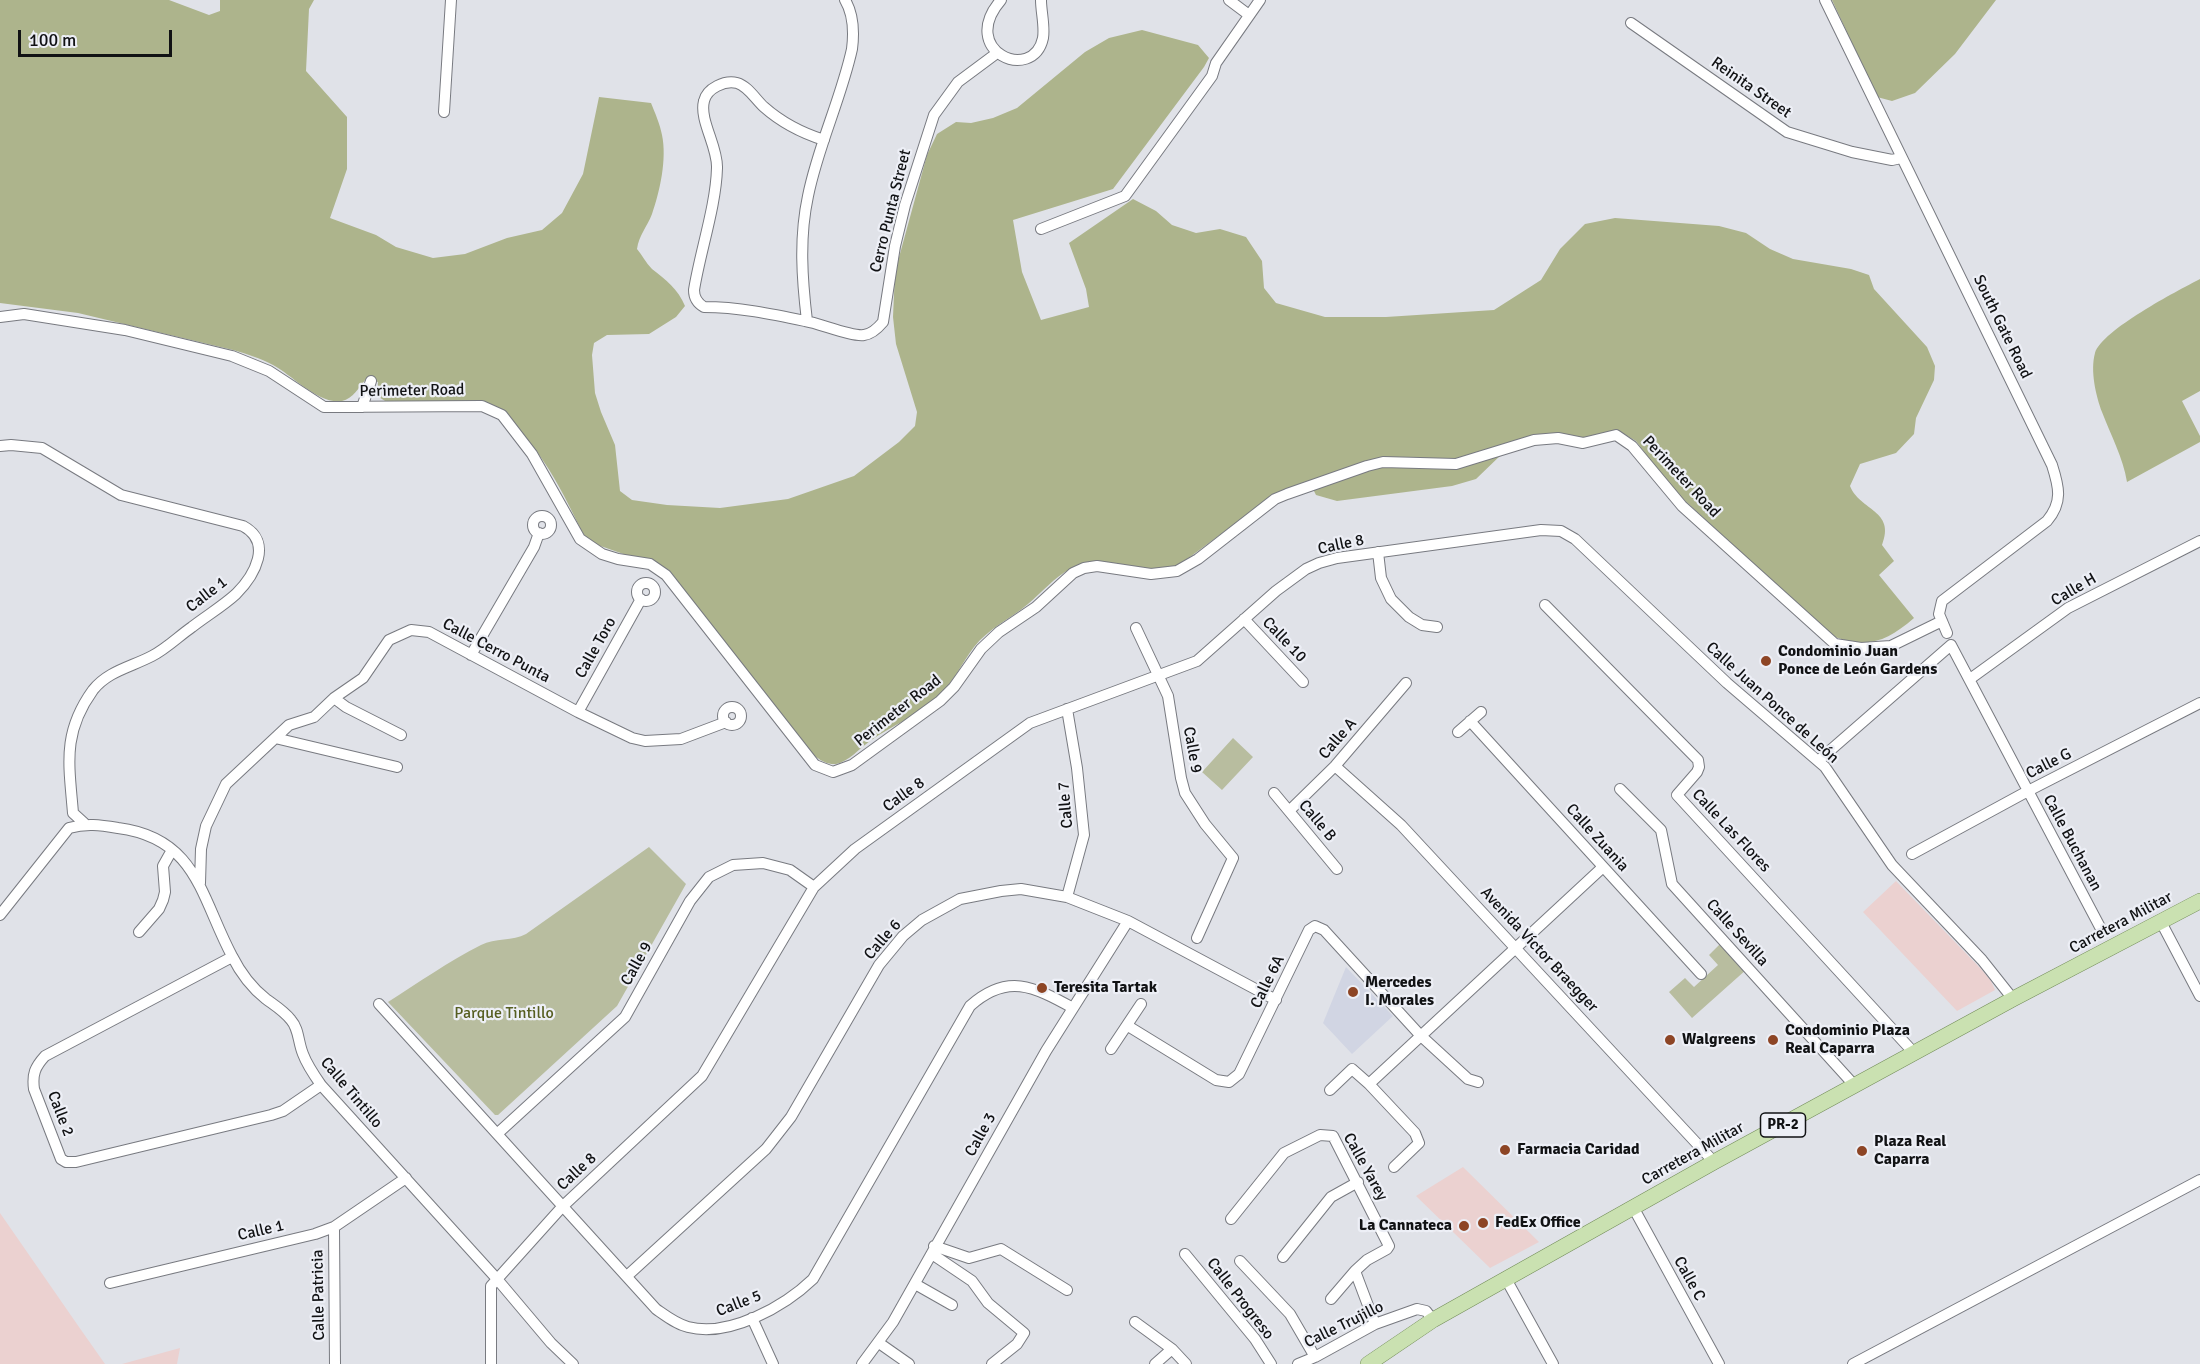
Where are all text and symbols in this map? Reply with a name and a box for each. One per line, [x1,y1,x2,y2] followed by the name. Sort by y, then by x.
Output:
[21,18,176,56] scale bar
[29,29,76,51] text: 100 m
[1707,53,1795,123] street label: Reinita Street
[866,147,916,275] street label: Cerro Punta Street
[1969,272,2035,382] street label: South Gate Road
[359,380,465,402] street label: Perimeter Road
[1638,432,1724,522] street label: Perimeter Road
[1316,531,1366,559] street label: Calle 8
[2048,569,2100,611] street label: Calle H
[183,573,231,617] street label: Calle 1
[1258,613,1310,667] street label: Calle 10
[571,614,621,682] street label: Calle Toro
[439,615,553,687] street label: Calle Cerro Punta
[1702,638,1842,768] street label: Calle Juan Ponce de León
[1778,642,1937,680] place label: Condominio Juan Ponce de León Gardens
[1759,654,1773,668] marker: Condominio Juan Ponce de León Gardens
[851,671,945,751] street label: Perimeter Road
[1315,715,1361,763] street label: Calle A
[1178,725,1206,775] street label: Calle 9
[2023,744,2075,784] street label: Calle G
[879,773,929,817] street label: Calle 8
[1054,781,1078,829] street label: Calle 7
[1688,785,1774,877] street label: Calle Las Flores
[2039,791,2105,895] street label: Calle Buchanan
[1294,796,1340,846] street label: Calle B
[1561,800,1633,876] street label: Calle Zuania
[1476,883,1602,1017] street label: Avenida Víctor Braegger
[2066,888,2176,958] street label: Carretera Militar
[1702,895,1772,971] street label: Calle Sevilla
[860,916,906,964] street label: Calle 6
[617,939,657,989] street label: Calle 9
[1247,952,1289,1012] street label: Calle 6A
[1365,973,1434,1011] place label: Mercedes I. Morales
[1054,978,1157,998] place label: Teresita Tartak
[1035,981,1049,995] marker: Teresita Tartak
[1346,985,1360,999] marker: Mercedes I. Morales
[454,1004,554,1024] park label: Parque Tintillo
[1785,1021,1910,1059] place label: Condominio Plaza Real Caparra
[1682,1030,1756,1050] place label: Walgreens
[1663,1033,1677,1047] marker: Walgreens
[1766,1033,1780,1047] marker: Condominio Plaza Real Caparra
[316,1054,386,1132] street label: Calle Tintillo
[43,1089,77,1139] street label: Calle 2
[961,1110,1001,1160] street label: Calle 3
[1760,1113,1806,1137] road number: PR-2
[1639,1118,1747,1190] street label: Carretera Militar
[1339,1130,1391,1204] street label: Calle Yarey
[1874,1132,1946,1170] place label: Plaza Real Caparra
[1517,1140,1640,1160] place label: Farmacia Caridad
[1498,1143,1512,1157] marker: Farmacia Caridad
[1855,1144,1869,1158] marker: Plaza Real Caparra
[553,1149,601,1195] street label: Calle 8
[1495,1213,1581,1233] place label: FedEx Office
[236,1216,286,1246] street label: Calle 1
[1359,1216,1452,1236] place label: La Cannateca
[1476,1216,1490,1230] marker: FedEx Office
[1457,1219,1471,1233] marker: La Cannateca
[309,1249,329,1341] street label: Calle Patricia
[1669,1253,1709,1305] street label: Calle C
[1202,1254,1278,1344] street label: Calle Progreso
[714,1287,764,1321] street label: Calle 5
[1301,1298,1387,1352] street label: Calle Trujillo

